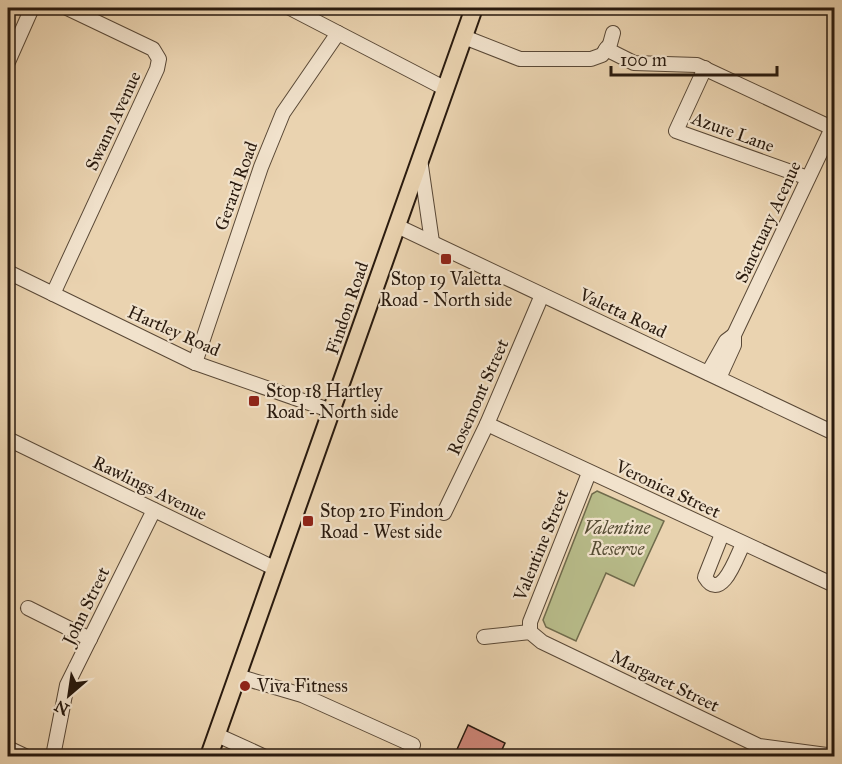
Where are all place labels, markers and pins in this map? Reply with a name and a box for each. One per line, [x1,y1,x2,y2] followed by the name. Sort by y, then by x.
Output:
[439,252,453,266] marker: Stop 19 Valetta Road - North side
[380,268,512,311] place label: Stop 19 Valetta Road - North side
[266,380,399,423] place label: Stop 18 Hartley Road - North side
[247,394,261,408] marker: Stop 18 Hartley Road - North side
[320,500,444,543] place label: Stop 210 Findon Road - West side
[301,514,315,528] marker: Stop 210 Findon Road - West side
[256,675,348,697] place label: Viva Fitness
[238,679,252,693] marker: Viva Fitness

